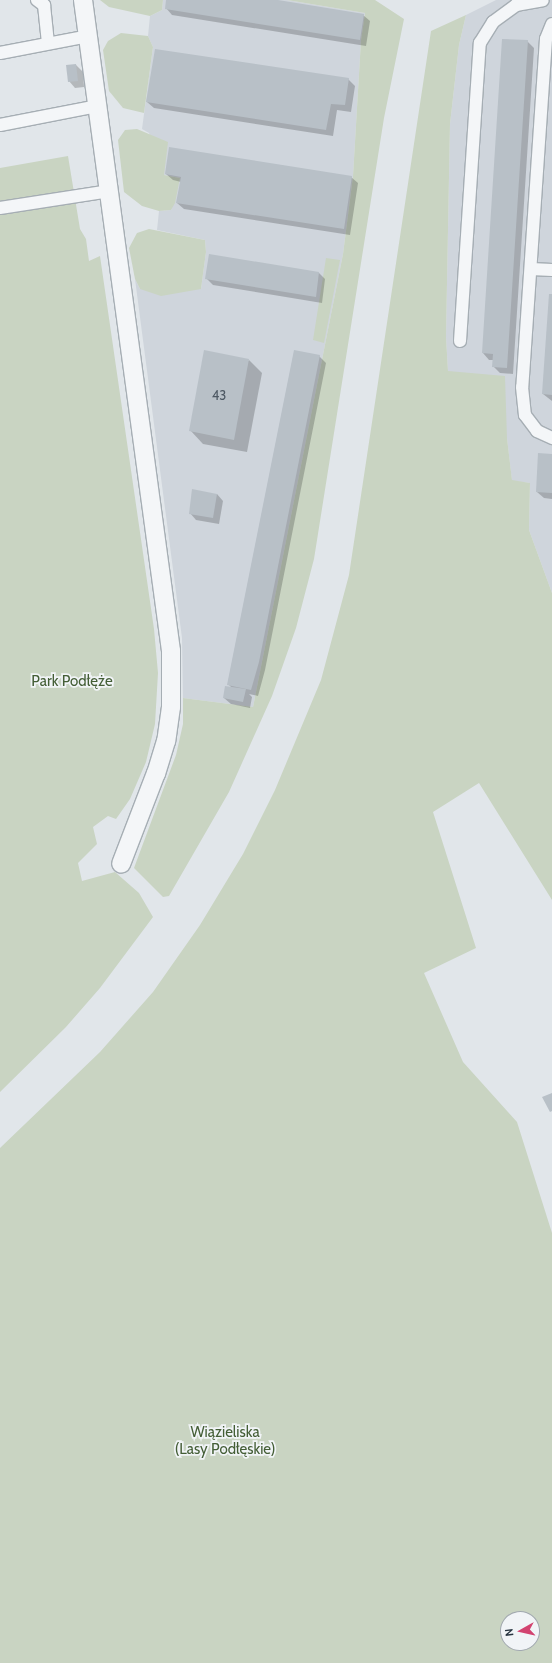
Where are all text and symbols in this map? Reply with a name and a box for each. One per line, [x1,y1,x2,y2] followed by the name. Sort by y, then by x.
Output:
[212,387,226,403] house number: 43
[31,673,113,691] park label: Park Podłęże
[175,1423,275,1458] park label: Wiązieliska (Lasy Podłęskie)
[500,1611,540,1651] north arrow
[502,1628,517,1637] text: N

